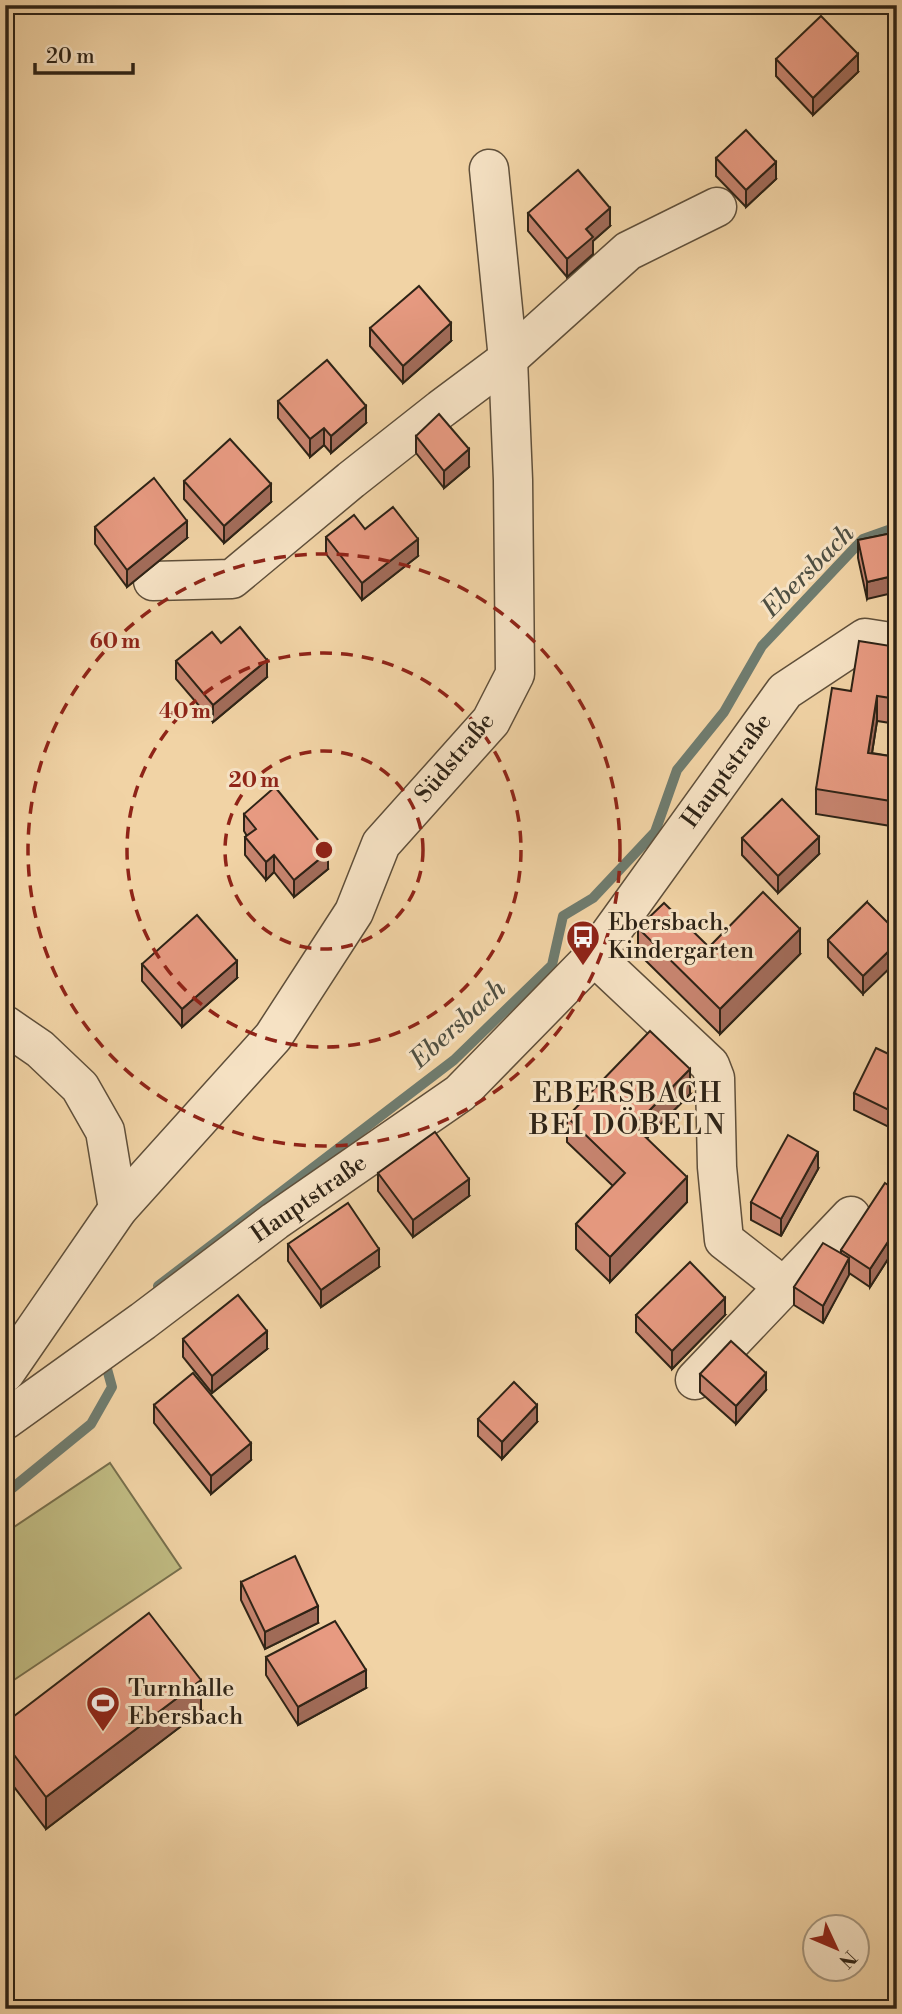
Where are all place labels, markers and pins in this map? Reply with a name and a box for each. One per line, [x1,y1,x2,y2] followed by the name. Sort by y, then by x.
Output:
[312,838,336,862] centre of rings
[608,908,754,966] place label: Ebersbach, Kindergarten
[564,918,602,967] bus stop icon: Ebersbach, Kindergarten
[128,1674,243,1732] place label: Turnhalle Ebersbach
[84,1684,122,1733] sports icon: Turnhalle Ebersbach

